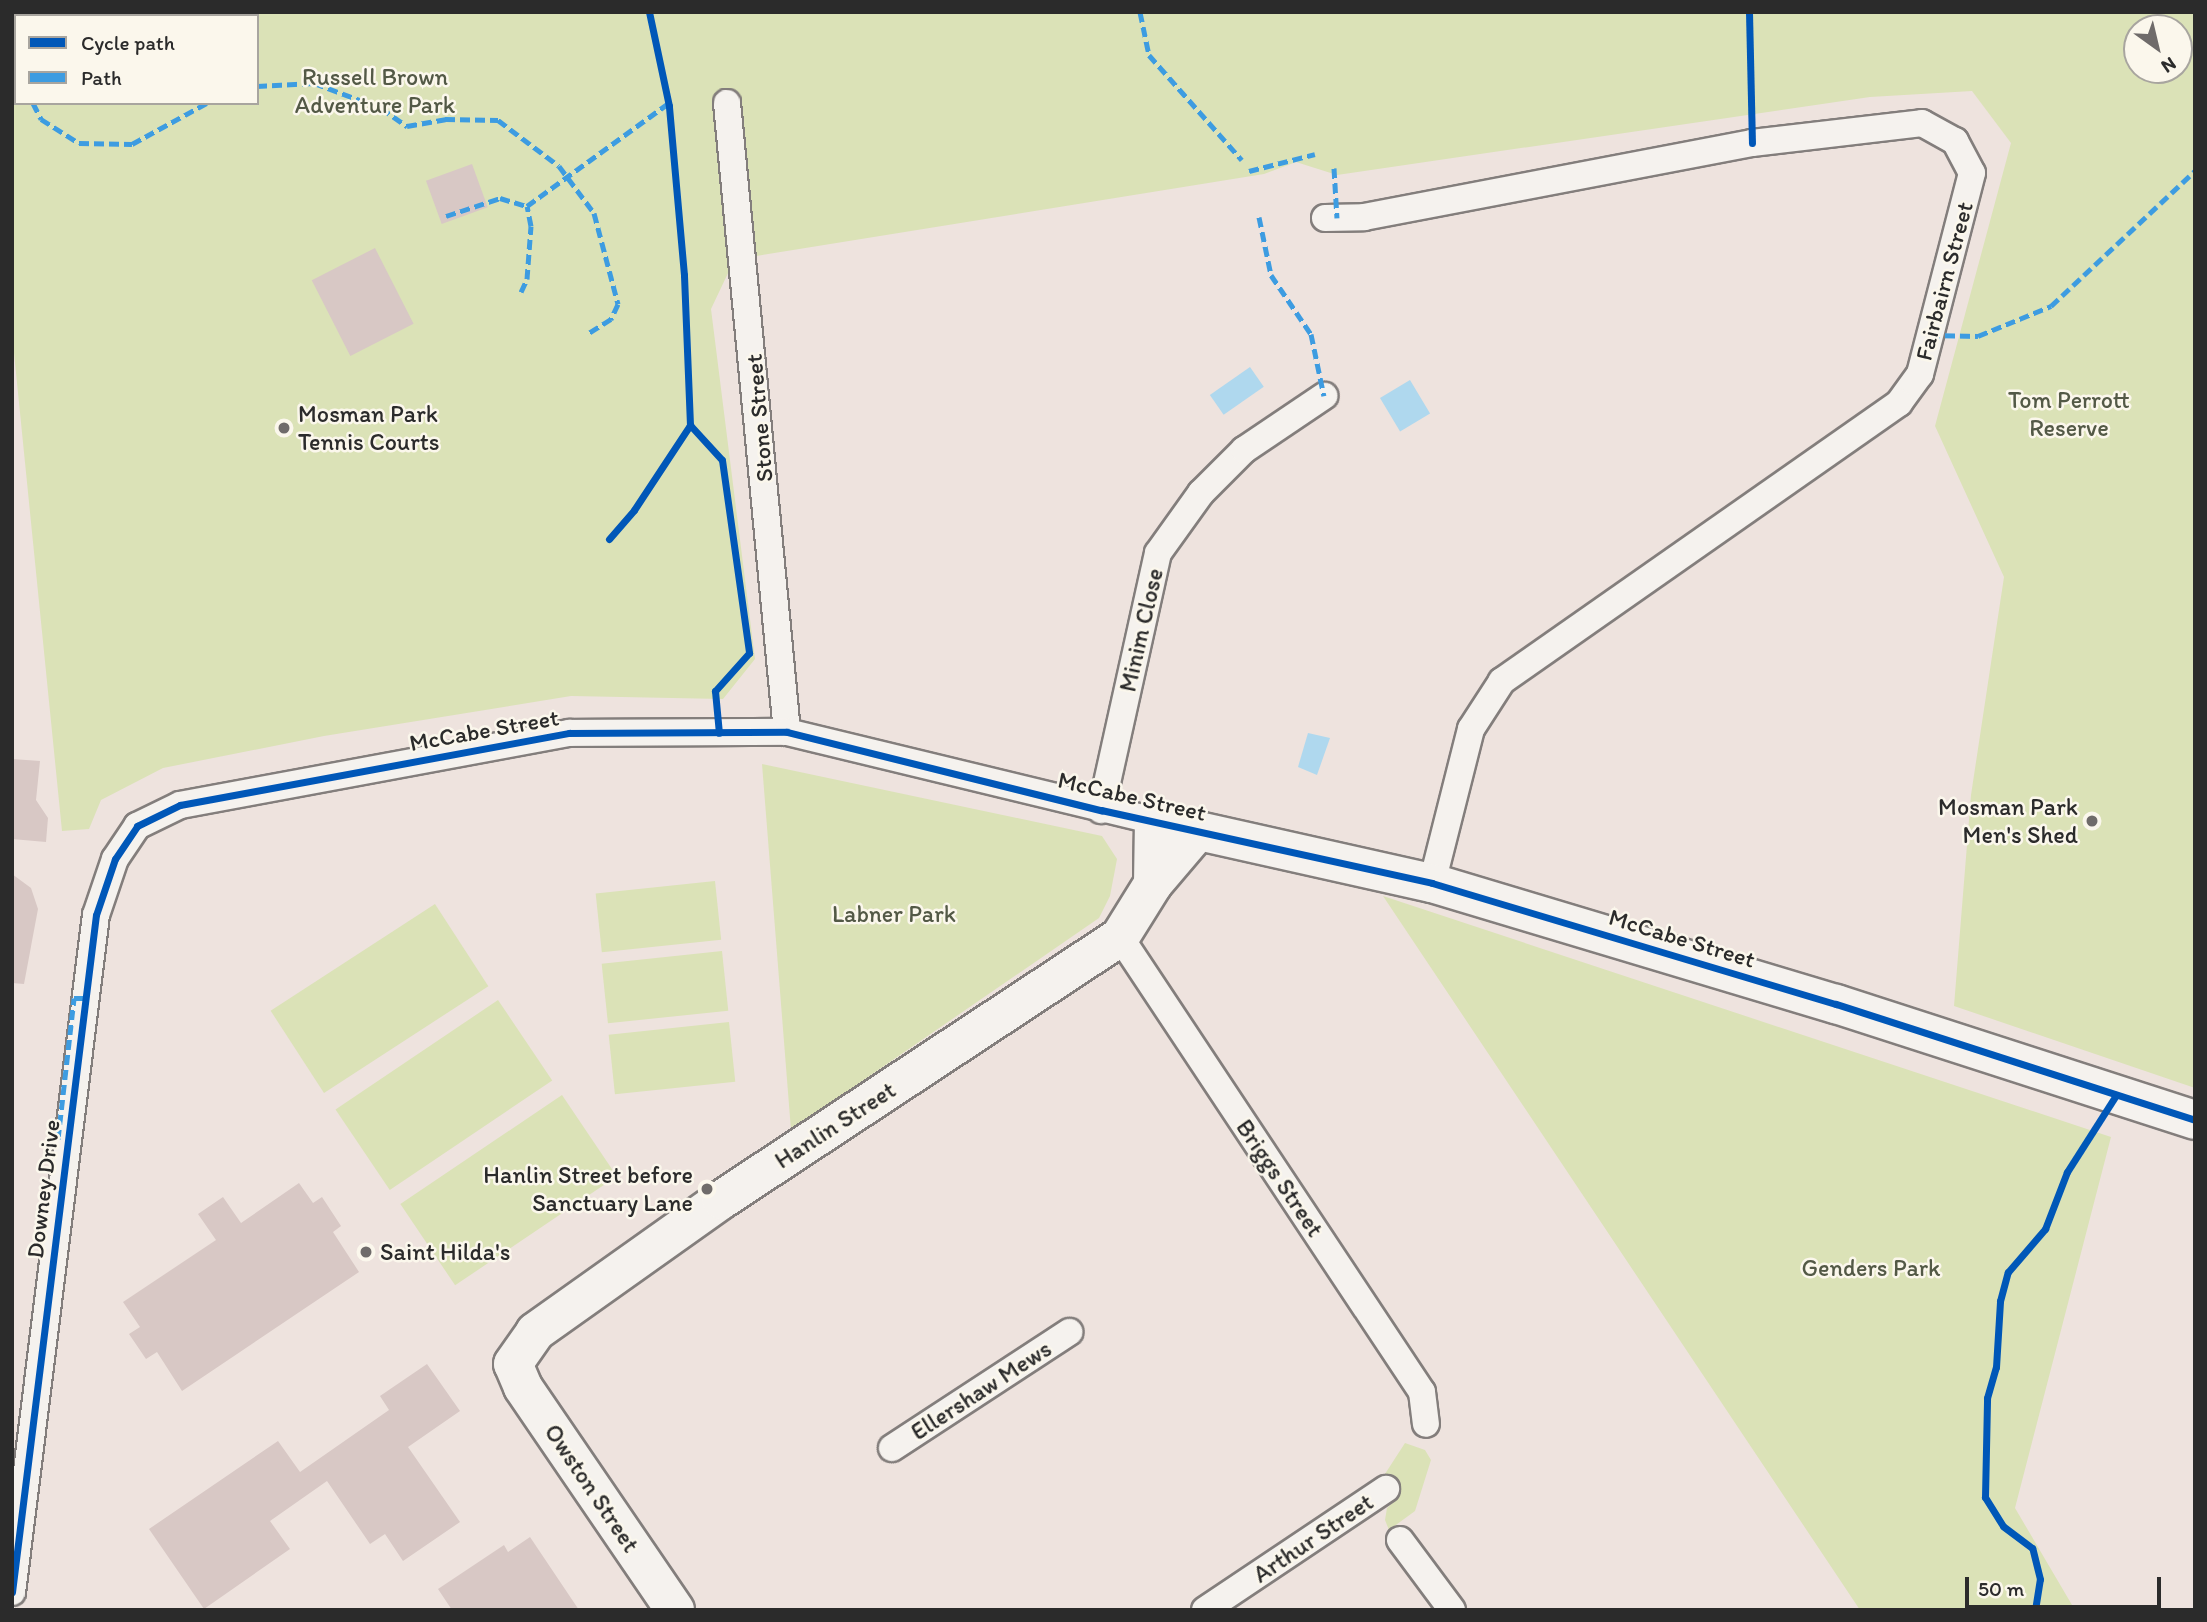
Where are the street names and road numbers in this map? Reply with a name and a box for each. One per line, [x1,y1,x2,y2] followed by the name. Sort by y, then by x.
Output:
[1909,199,1979,363] street label: Fairbairn Street
[739,353,779,483] street label: Stone Street
[1113,565,1169,695] street label: Minim Close
[407,703,561,757] street label: McCabe Street
[1055,765,1209,827] street label: McCabe Street
[1606,902,1758,974] street label: McCabe Street
[769,1075,901,1175] street label: Hanlin Street
[1230,1114,1330,1242] street label: Briggs Street
[20,1118,66,1260] street label: Downey Drive
[905,1334,1057,1446] street label: Ellershaw Mews
[539,1419,645,1557] street label: Owston Street
[1248,1487,1378,1589] street label: Arthur Street

